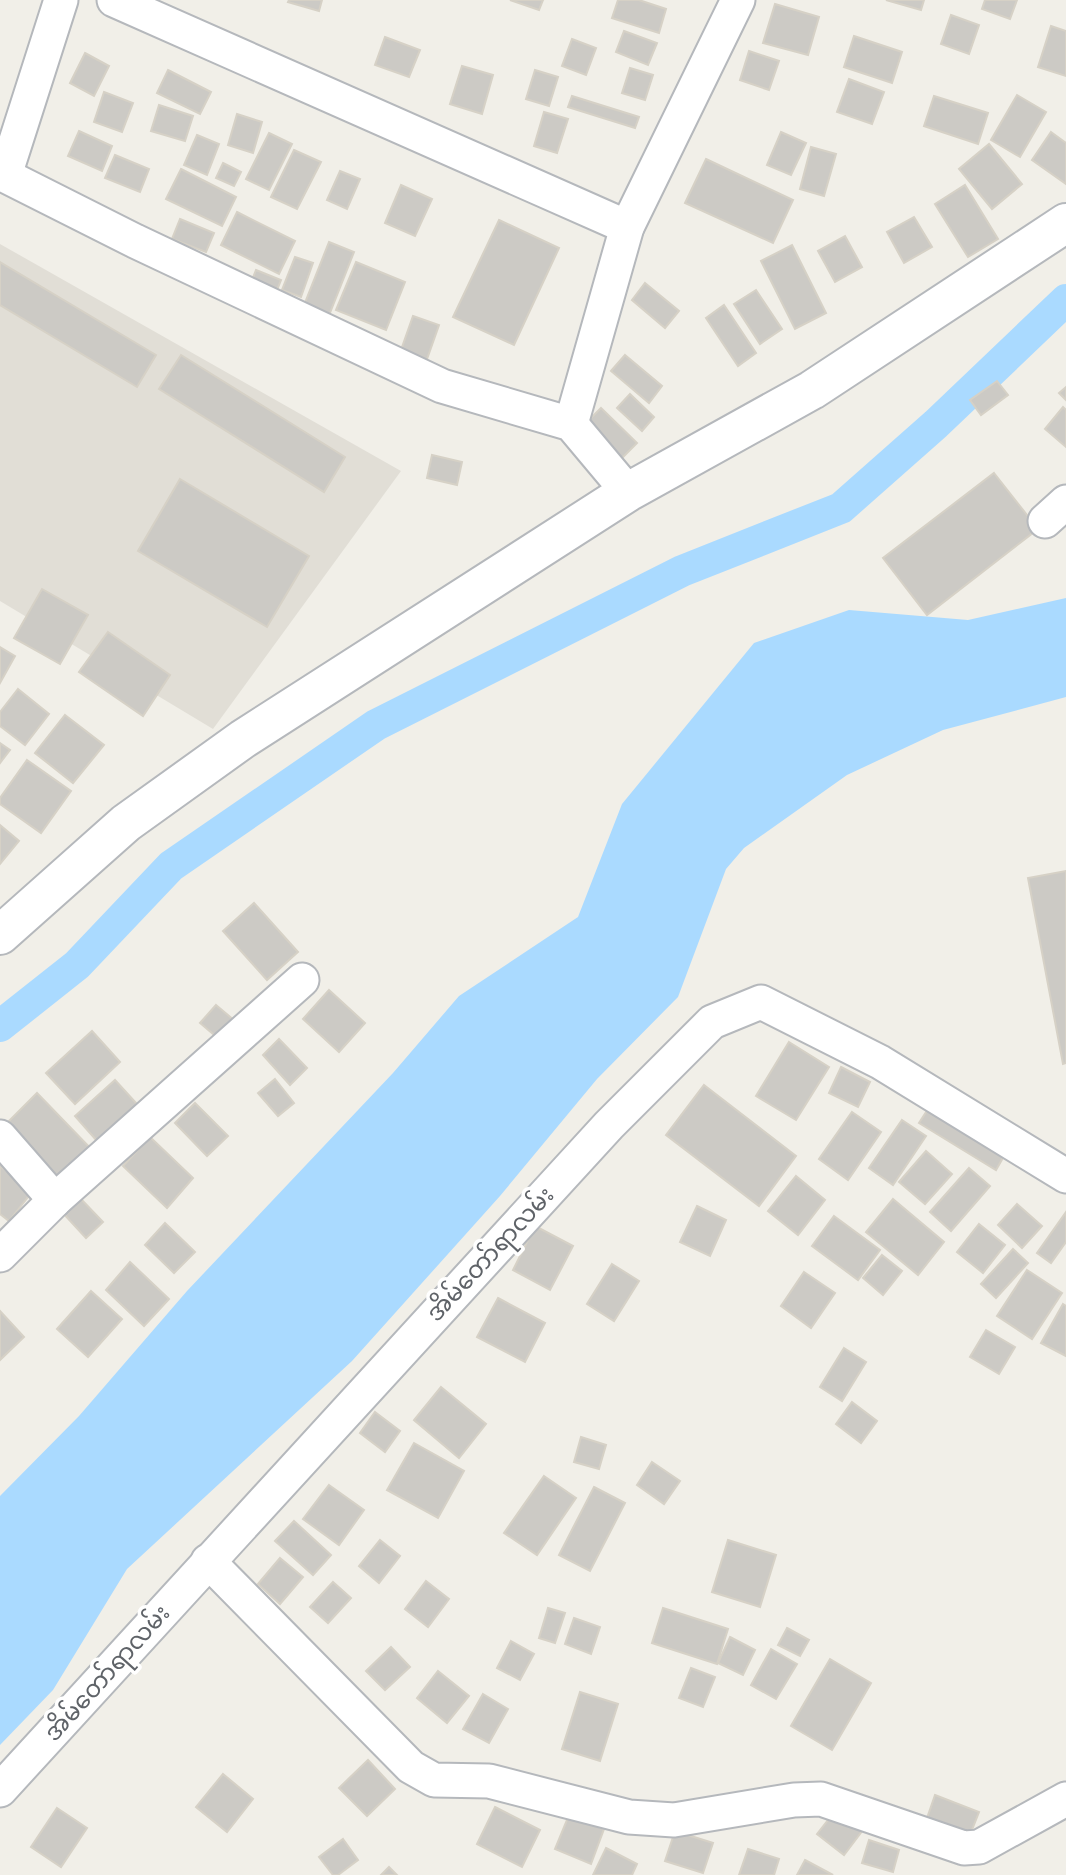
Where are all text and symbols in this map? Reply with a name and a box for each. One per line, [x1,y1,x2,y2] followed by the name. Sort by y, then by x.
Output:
[419,1180,563,1330] street label: အိမ်တော်ရာလမ်း
[37,1598,179,1750] street label: အိမ်တော်ရာလမ်း

